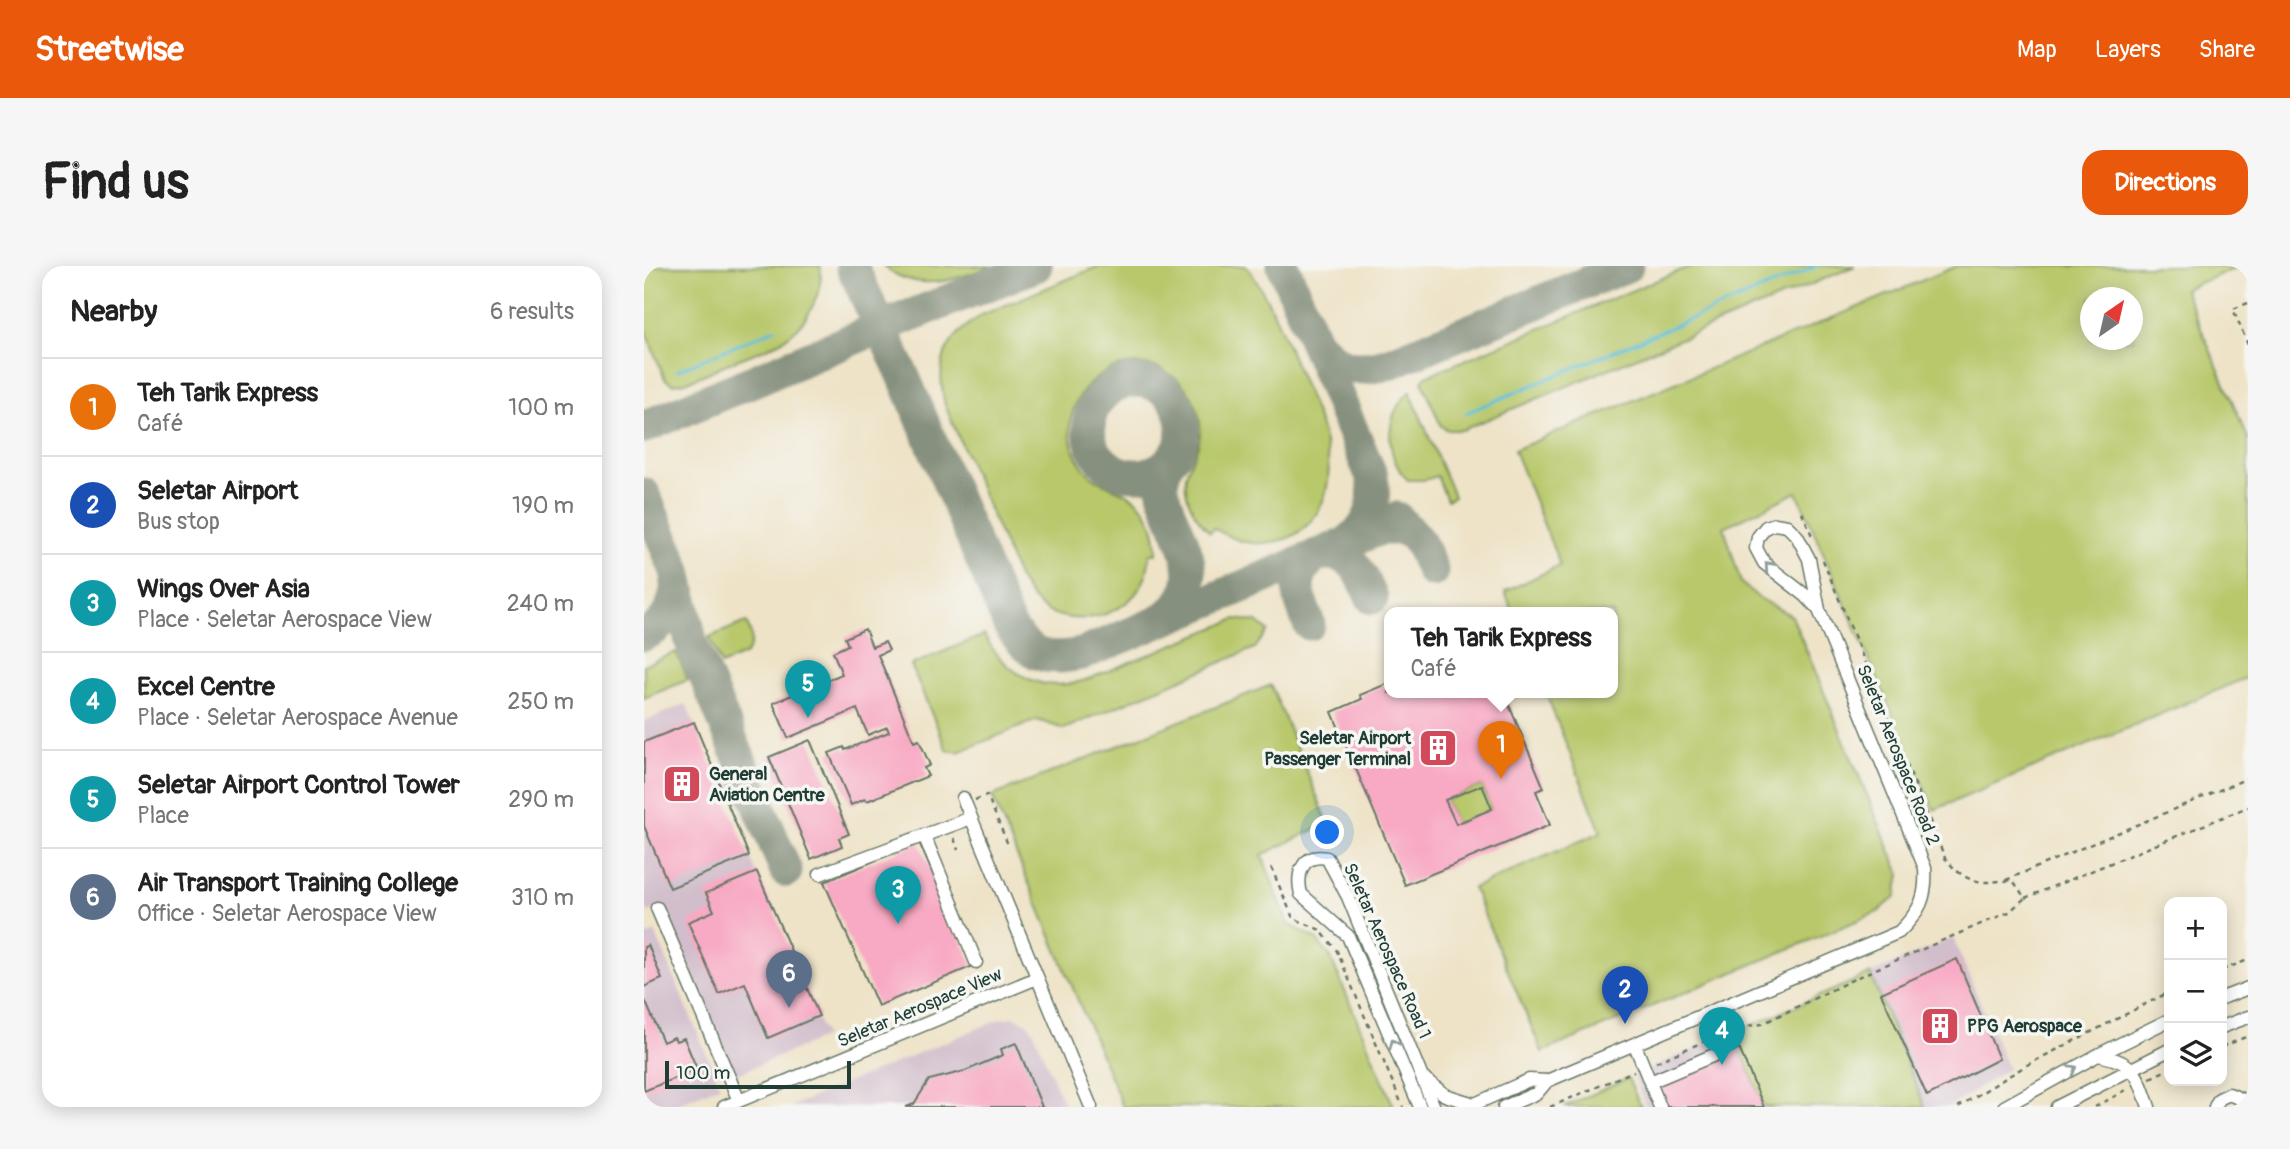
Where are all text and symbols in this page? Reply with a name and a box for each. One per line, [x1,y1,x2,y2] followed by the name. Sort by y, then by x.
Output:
[35,29,184,70] text: Streetwise
[2017,35,2057,64] text: Map
[2095,35,2161,64] text: Layers
[2199,35,2255,64] text: Share
[2082,150,2248,215] button: Directions
[42,152,189,213] text: Find us
[2080,287,2143,350] north arrow
[70,293,157,330] text: Nearby
[490,297,574,326] text: 6 results
[137,377,318,409] text: Teh Tarik Express
[89,393,98,422] text: 1
[508,393,574,422] text: 100 m
[137,409,183,438] text: Café
[137,475,298,507] text: Seletar Airport
[87,491,99,520] text: 2
[512,491,574,520] text: 190 m
[137,507,220,536] text: Bus stop
[1765,561,1777,574] one-way arrow
[137,573,310,605] text: Wings Over Asia
[87,589,99,618] text: 3
[507,589,574,618] text: 240 m
[137,605,432,634] text: Place · Seletar Aerospace View
[1384,607,1618,698] popup
[1410,622,1592,654] text: Teh Tarik Express
[1410,654,1457,683] text: Café
[785,660,831,718] pin: 5
[1851,661,1945,849] street label: Seletar Aerospace Road 2
[137,671,275,703] text: Excel Centre
[86,687,100,716] text: 4
[508,687,574,716] text: 250 m
[137,703,458,732] text: Place · Seletar Aerospace Avenue
[1478,721,1524,779] pin: 1
[1264,727,1412,771] place label: Seletar Airport Passenger Terminal
[1417,727,1459,769] building icon: Seletar Airport Passenger Terminal
[661,763,703,805] building icon: General Aviation Centre
[709,763,826,807] place label: General Aviation Centre
[137,769,460,801] text: Seletar Airport Control Tower
[87,785,99,814] text: 5
[508,785,574,814] text: 290 m
[137,801,189,830] text: Place
[1310,815,1344,849] your location
[1338,860,1436,1042] street label: Seletar Aerospace Road 1
[875,866,921,924] pin: 3
[137,867,458,899] text: Air Transport Training College
[86,883,100,912] text: 6
[511,883,574,912] text: 310 m
[2164,897,2227,1086] map controls
[2164,897,2227,960] button: +
[137,899,437,928] text: Office · Seletar Aerospace View
[766,950,812,1008] pin: 6
[2164,960,2227,1023] button: −
[834,963,1006,1053] street label: Seletar Aerospace View
[1602,966,1648,1024] pin: 2
[1919,1005,1961,1047] building icon: PPG Aerospace
[1699,1007,1745,1065] pin: 4
[1967,1015,2083,1038] place label: PPG Aerospace
[2164,1023,2227,1086] button: layers
[1388,1039,1402,1051] one-way arrow
[665,1058,850,1090] scale bar
[676,1061,730,1085] text: 100 m
[2065,1064,2078,1077] one-way arrow

